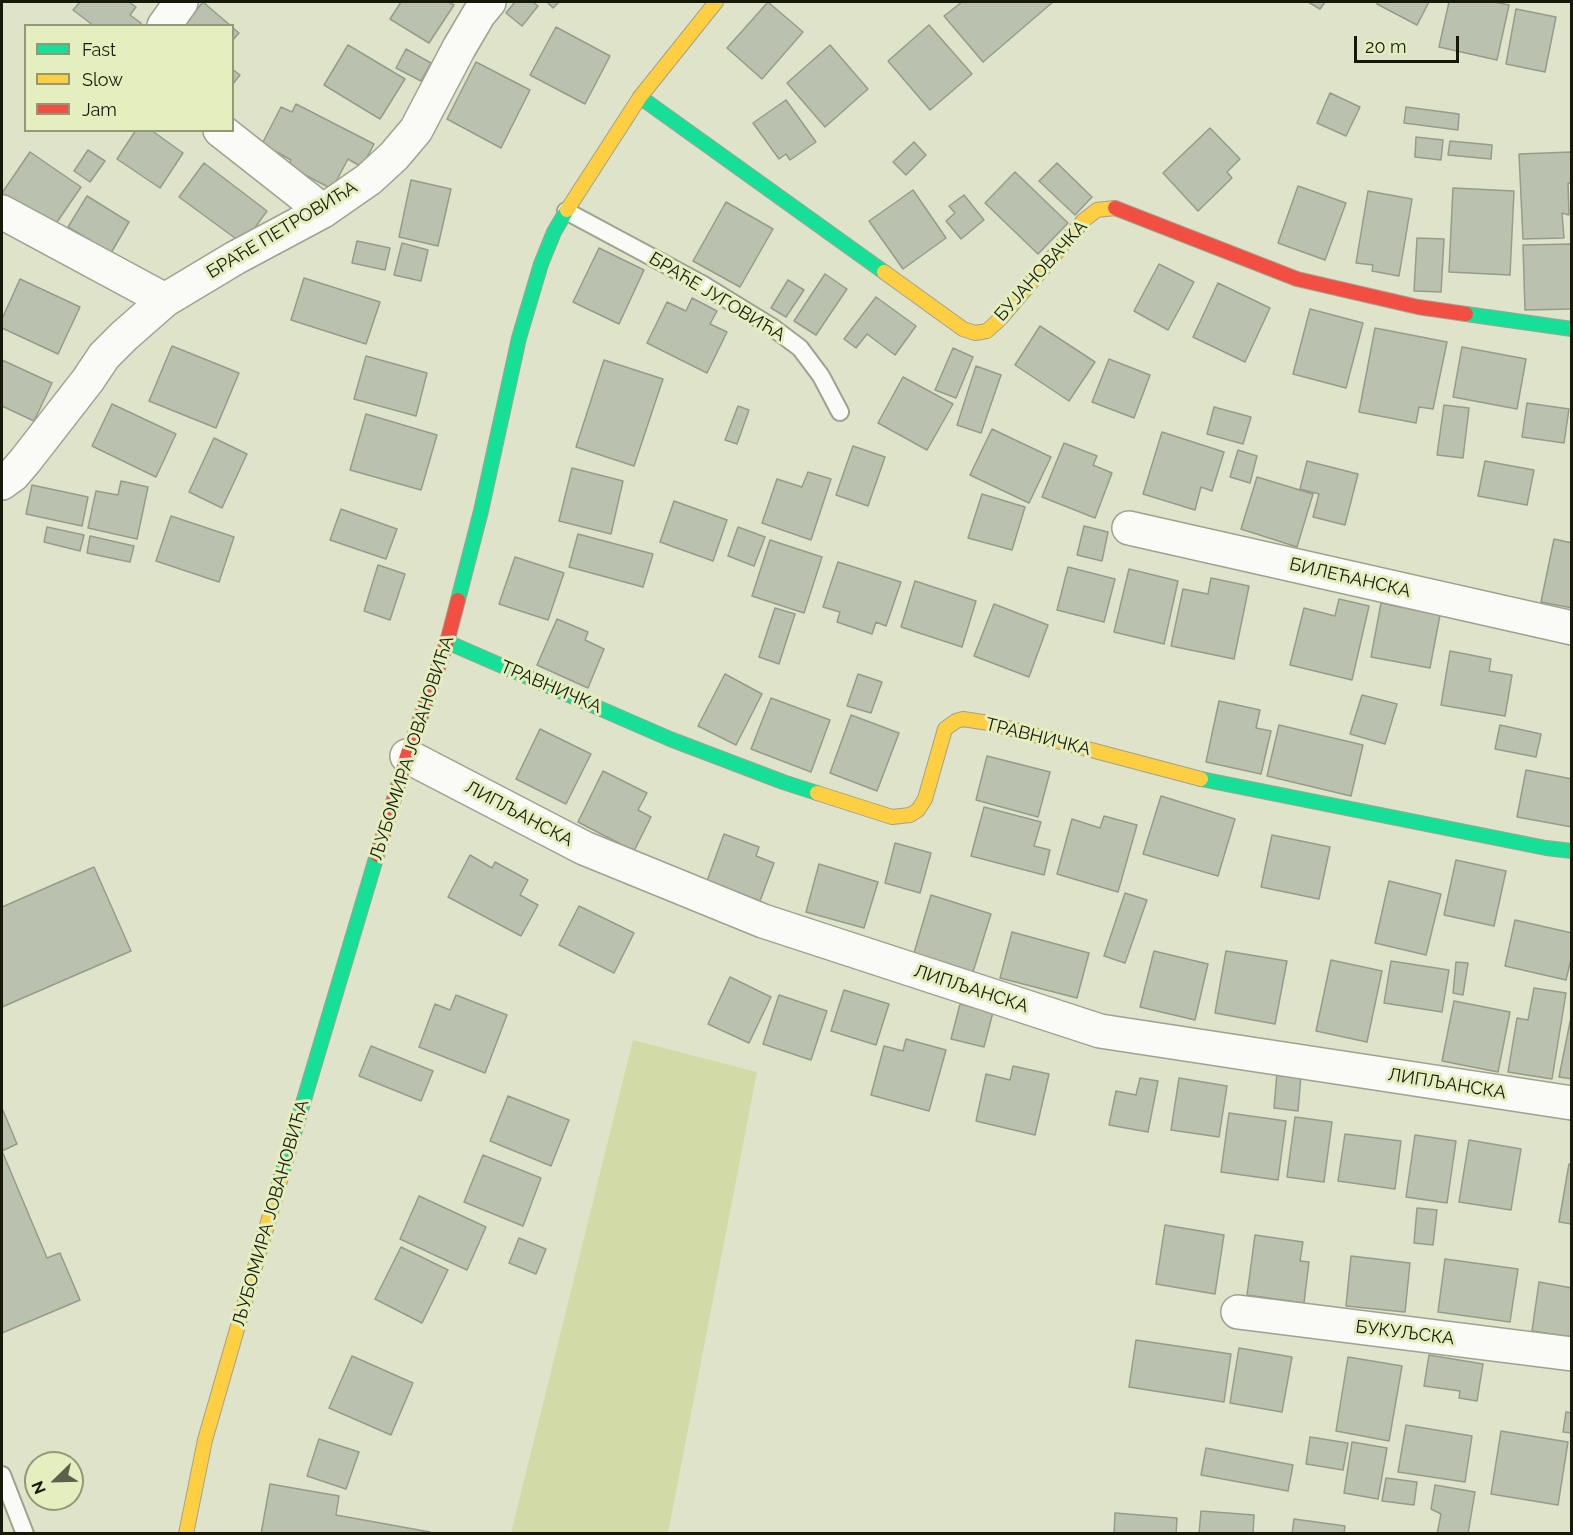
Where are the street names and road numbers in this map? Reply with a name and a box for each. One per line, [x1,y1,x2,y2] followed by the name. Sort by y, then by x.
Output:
[203,177,361,283] street label: БРАЋЕ ПЕТРОВИЋА
[990,216,1092,326] street label: БУЈАНОВАЧКА
[645,248,789,346] street label: БРАЋЕ ЈУГОВИЋА
[1287,554,1413,602] street label: БИЛЕЋАНСКА
[365,633,459,863] street label: ЉУБОМИРА ЈОВАНОВИЋА
[497,656,605,718] street label: ТРАВНИЧКА
[983,714,1093,760] street label: ТРАВНИЧКА
[461,776,577,852] street label: ЛИПЉАНСКА
[911,960,1031,1018] street label: ЛИПЉАНСКА
[1386,1064,1508,1104] street label: ЛИПЉАНСКА
[228,1097,314,1329] street label: ЉУБОМИРА ЈОВАНОВИЋА
[1354,1316,1456,1350] street label: БУКУЉСКА

